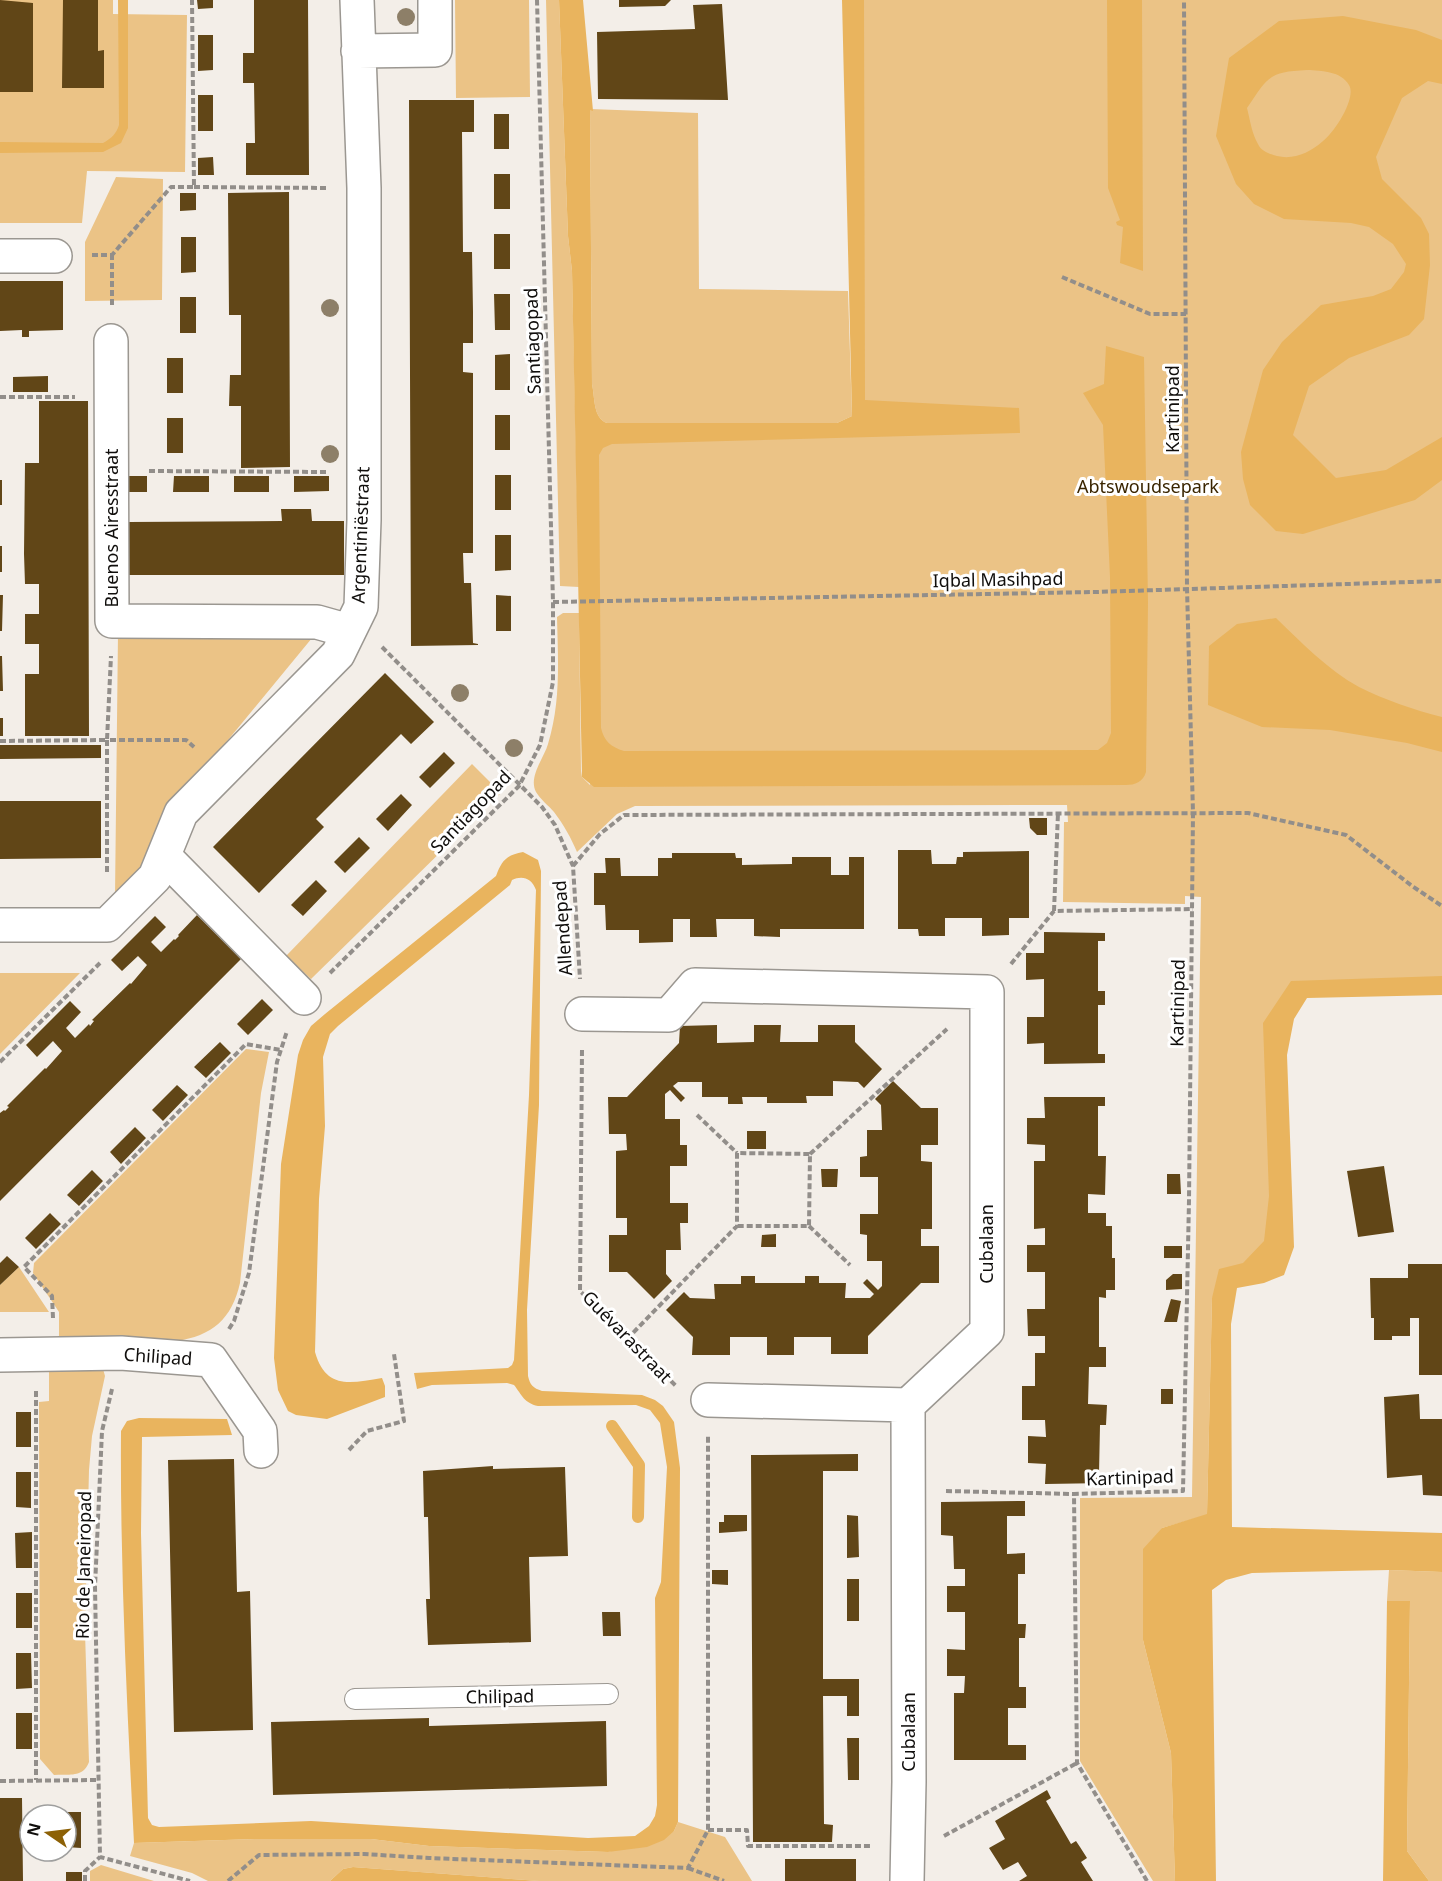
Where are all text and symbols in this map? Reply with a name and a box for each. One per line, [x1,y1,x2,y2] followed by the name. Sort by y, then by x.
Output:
[518,287,546,395] street label: Santiagopad
[1160,365,1184,453] street label: Kartinipad
[99,448,123,608] street label: Buenos Airesstraat
[346,466,374,604] street label: Argentiniëstraat
[1077,474,1219,498] park label: Abtswoudsepark
[932,566,1064,592] street label: Iqbal Masihpad
[425,765,516,858] street label: Santiagopad
[547,880,577,977] street label: Allendepad
[1164,959,1190,1047] street label: Kartinipad
[974,1204,998,1284] street label: Cubalaan
[578,1285,678,1388] street label: Guévarastraat
[123,1342,193,1370] street label: Chilipad
[1086,1463,1174,1491] street label: Kartinipad
[70,1491,96,1639] street label: Rio de Janeiropad
[465,1683,535,1709] street label: Chilipad
[896,1692,920,1772] street label: Cubalaan
[18,1803,78,1863] north arrow
[21,1820,46,1838] text: N

